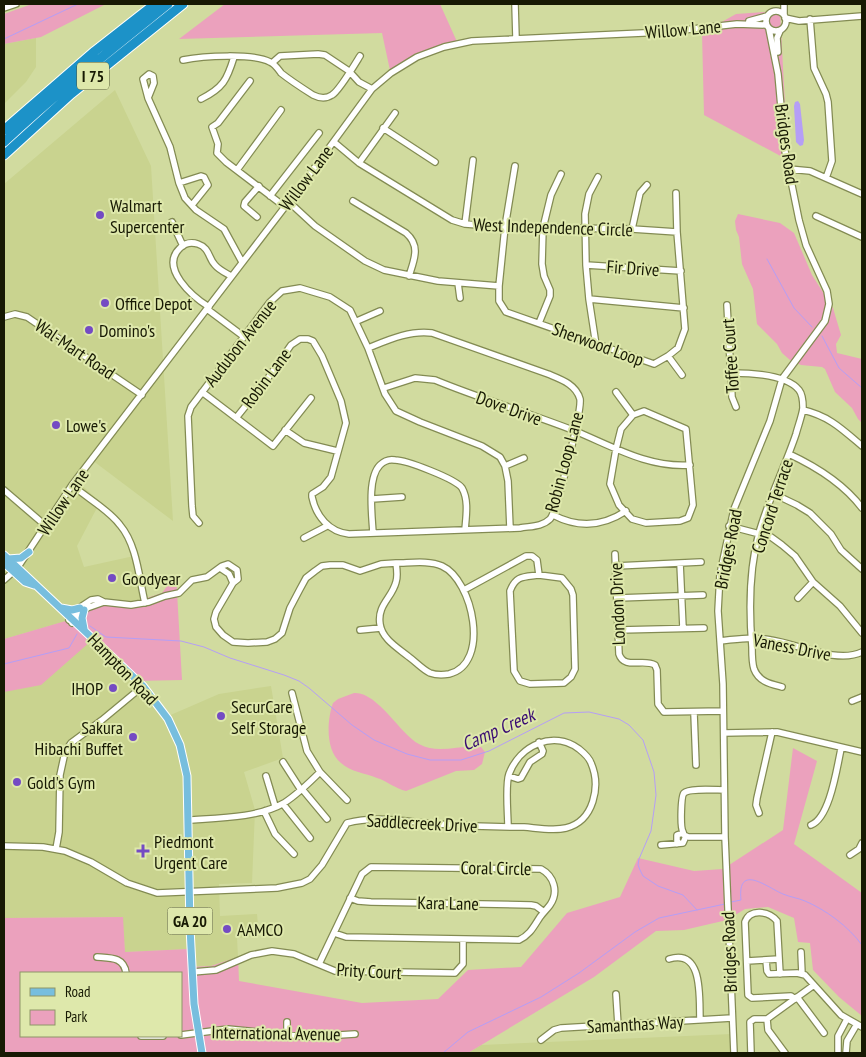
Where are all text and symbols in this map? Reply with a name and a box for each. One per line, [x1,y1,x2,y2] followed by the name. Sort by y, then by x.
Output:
[644,14,722,44] street label: Willow Lane
[77,62,109,90] road number: I 75
[770,102,804,186] street label: Bridges Road
[274,141,338,215] street label: Willow Lane
[110,194,184,238] place label: Walmart Supercenter
[94,209,106,221] marker: Walmart Supercenter
[473,213,633,241] street label: West Independence Circle
[606,255,660,281] street label: Fir Drive
[115,292,192,315] place label: Office Depot
[199,295,281,391] street label: Audubon Avenue
[99,297,111,309] marker: Office Depot
[31,314,119,384] street label: Wal-Mart Road
[549,317,647,371] street label: Sherwood Loop
[716,318,744,394] street label: Toffee Court
[99,319,155,342] place label: Domino's
[83,324,95,336] marker: Domino's
[236,344,296,412] street label: Robin Lane
[473,386,545,430] street label: Dove Drive
[540,409,588,515] street label: Robin Loop Lane
[66,414,106,437] place label: Lowe's
[50,419,62,431] marker: Lowe's
[746,456,798,556] street label: Concord Terrace
[32,464,94,540] street label: Willow Lane
[709,507,747,591] street label: Bridges Road
[604,562,630,646] street label: London Drive
[122,567,181,590] place label: Goodyear
[106,572,118,584] marker: Goodyear
[83,628,163,710] street label: Hampton Road
[750,628,833,666] street label: Vaness Drive
[71,677,103,700] place label: IHOP
[107,682,119,694] marker: IHOP
[231,695,306,739] place label: SecurCare Self Storage
[458,701,541,756] water label: Camp Creek
[215,710,227,722] marker: SecurCare Self Storage
[35,716,123,760] place label: Sakura Hibachi Buffet
[127,731,139,743] marker: Sakura Hibachi Buffet
[27,771,95,794] place label: Gold's Gym
[11,776,23,788] marker: Gold's Gym
[366,809,478,837] street label: Saddlecreek Drive
[154,830,228,874] place label: Piedmont Urgent Care
[136,844,150,858] marker: Piedmont Urgent Care
[460,856,532,880] street label: Coral Circle
[417,891,479,915] street label: Kara Lane
[168,908,212,934] road number: GA 20
[716,911,742,993] street label: Bridges Road
[237,918,283,941] place label: AAMCO
[221,923,233,935] marker: AAMCO
[336,958,402,984] street label: Prity Court
[20,972,182,1037] legend
[65,982,91,1001] text: Road
[65,1007,87,1026] text: Park
[586,1010,684,1038] street label: Samanthas Way
[211,1020,341,1046] street label: International Avenue

